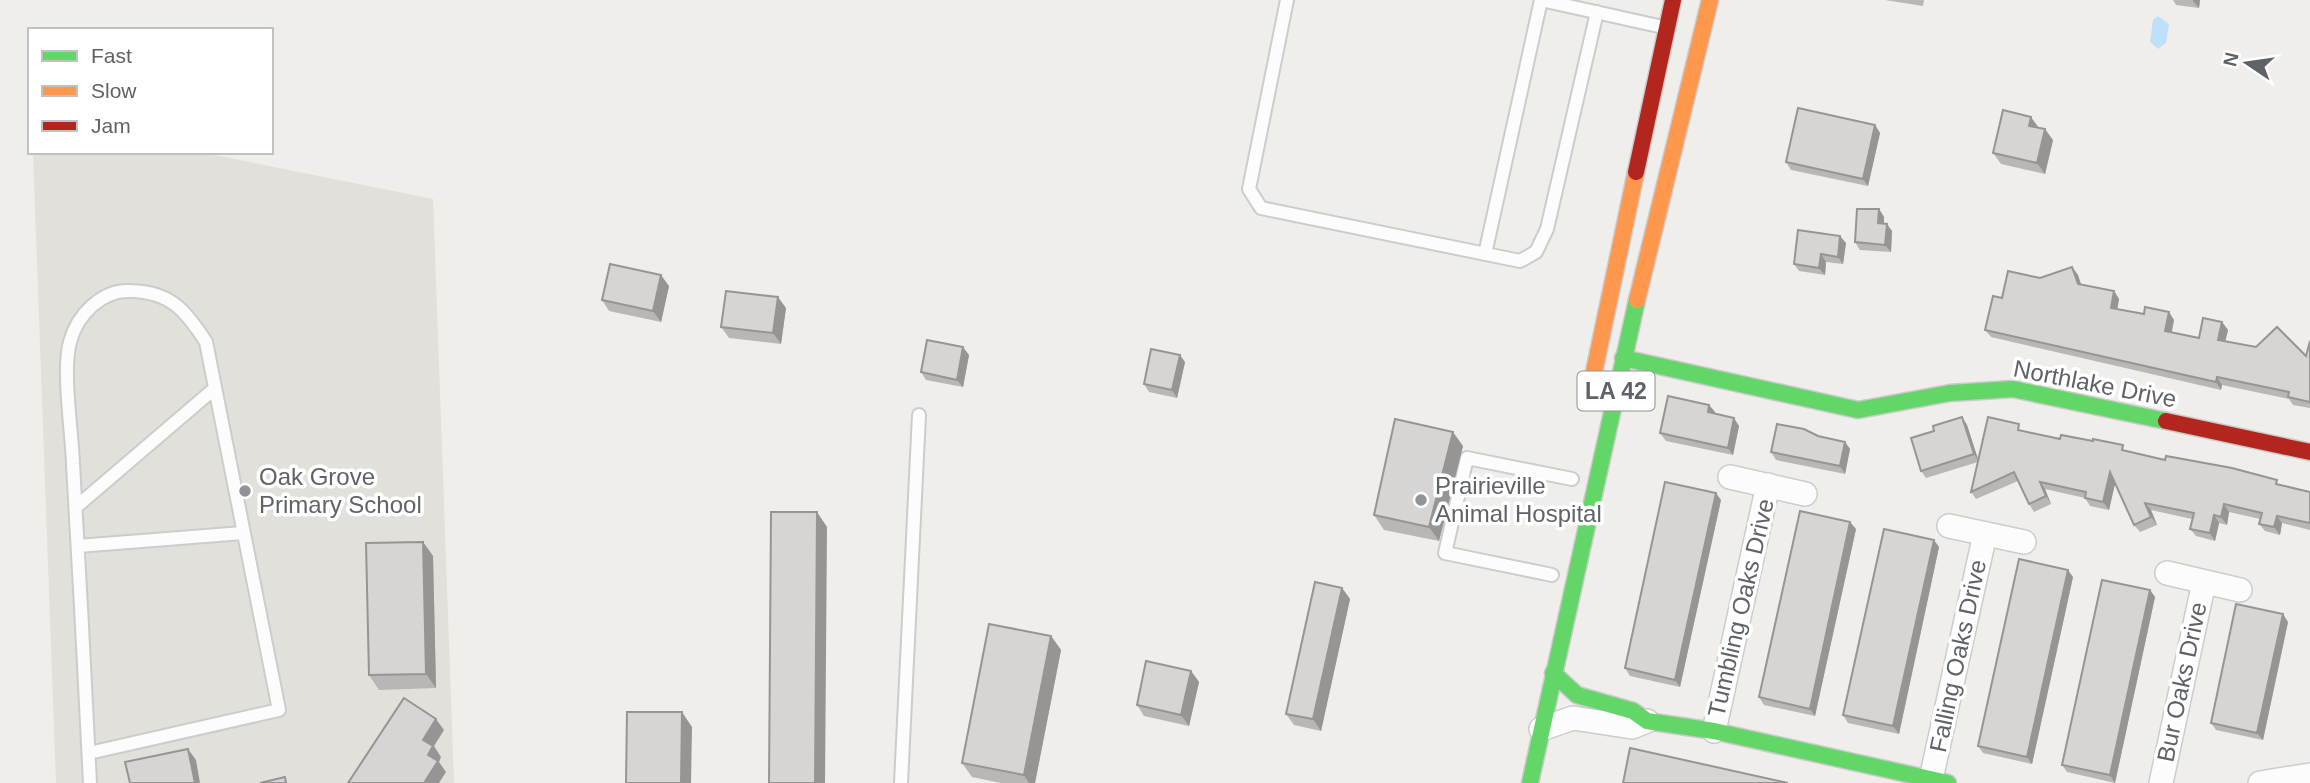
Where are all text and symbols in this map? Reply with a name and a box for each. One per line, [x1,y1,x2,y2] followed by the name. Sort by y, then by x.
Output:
[28,28,273,154] legend
[2212,28,2282,98] north arrow
[91,44,132,67] text: Fast
[2219,50,2243,68] text: N
[91,79,137,102] text: Slow
[91,114,131,137] text: Jam
[2011,354,2179,413] street label: Northlake Drive
[1578,372,1654,410] road number: LA 42
[259,463,422,518] place label: Oak Grove Primary School
[1435,472,1602,527] place label: Prairieville Animal Hospital
[237,483,253,499] marker: Oak Grove Primary School
[1413,492,1429,508] marker: Prairieville Animal Hospital
[1702,496,1779,720] street label: Tumbling Oaks Drive
[1924,557,1991,755] street label: Falling Oaks Drive
[2151,600,2212,764] street label: Bur Oaks Drive

